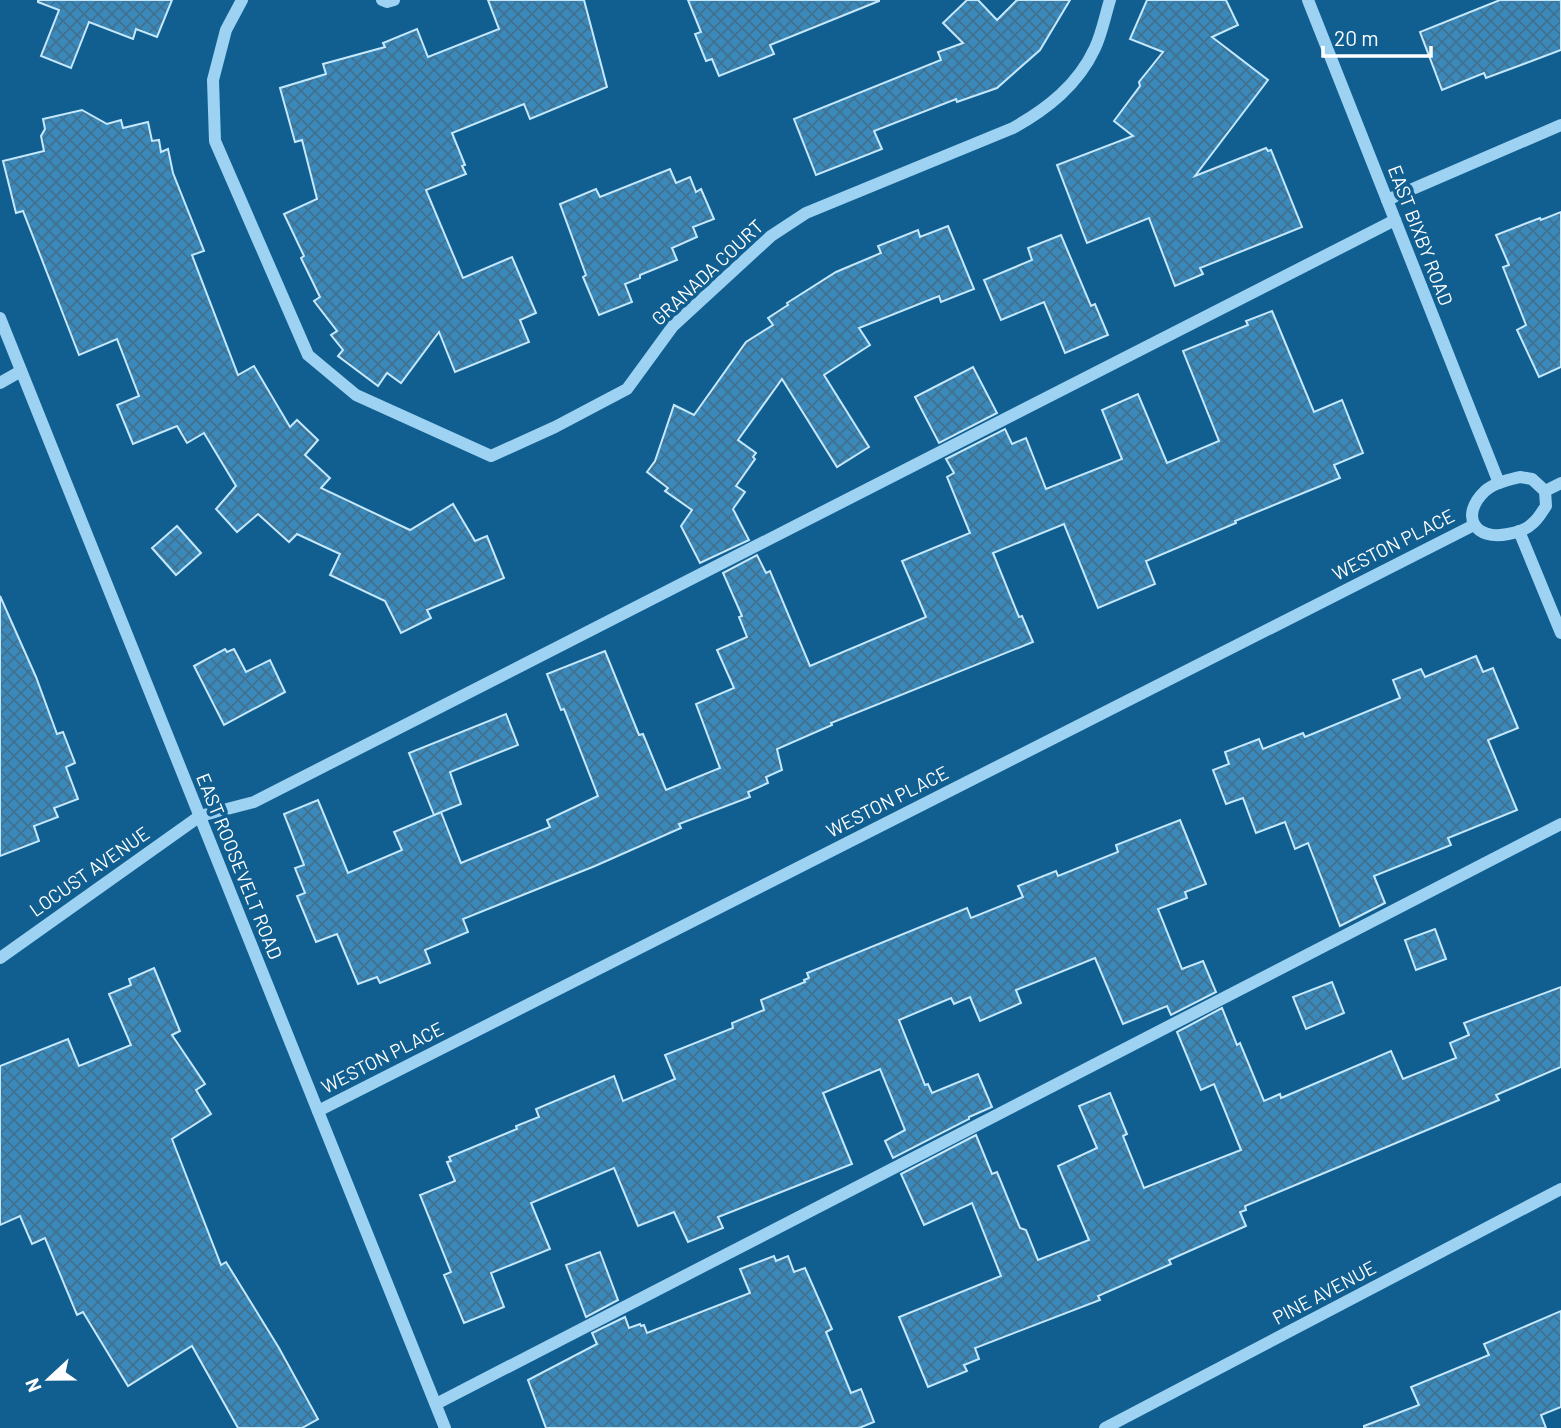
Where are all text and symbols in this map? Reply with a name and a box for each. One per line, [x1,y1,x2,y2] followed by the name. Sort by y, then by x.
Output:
[1323,14,1432,58] scale bar
[1334,25,1379,50] text: 20 m
[1384,162,1458,308] street label: EAST BIXBY ROAD
[646,214,768,330] street label: GRANADA COURT
[1328,503,1458,585] street label: WESTON PLACE
[822,760,952,842] street label: WESTON PLACE
[192,770,288,962] street label: EAST ROOSEVELT ROAD
[24,821,154,921] street label: LOCUST AVENUE
[317,1016,447,1098] street label: WESTON PLACE
[1268,1255,1380,1329] street label: PINE AVENUE
[14,1344,84,1414] north arrow
[20,1375,46,1396] text: N

